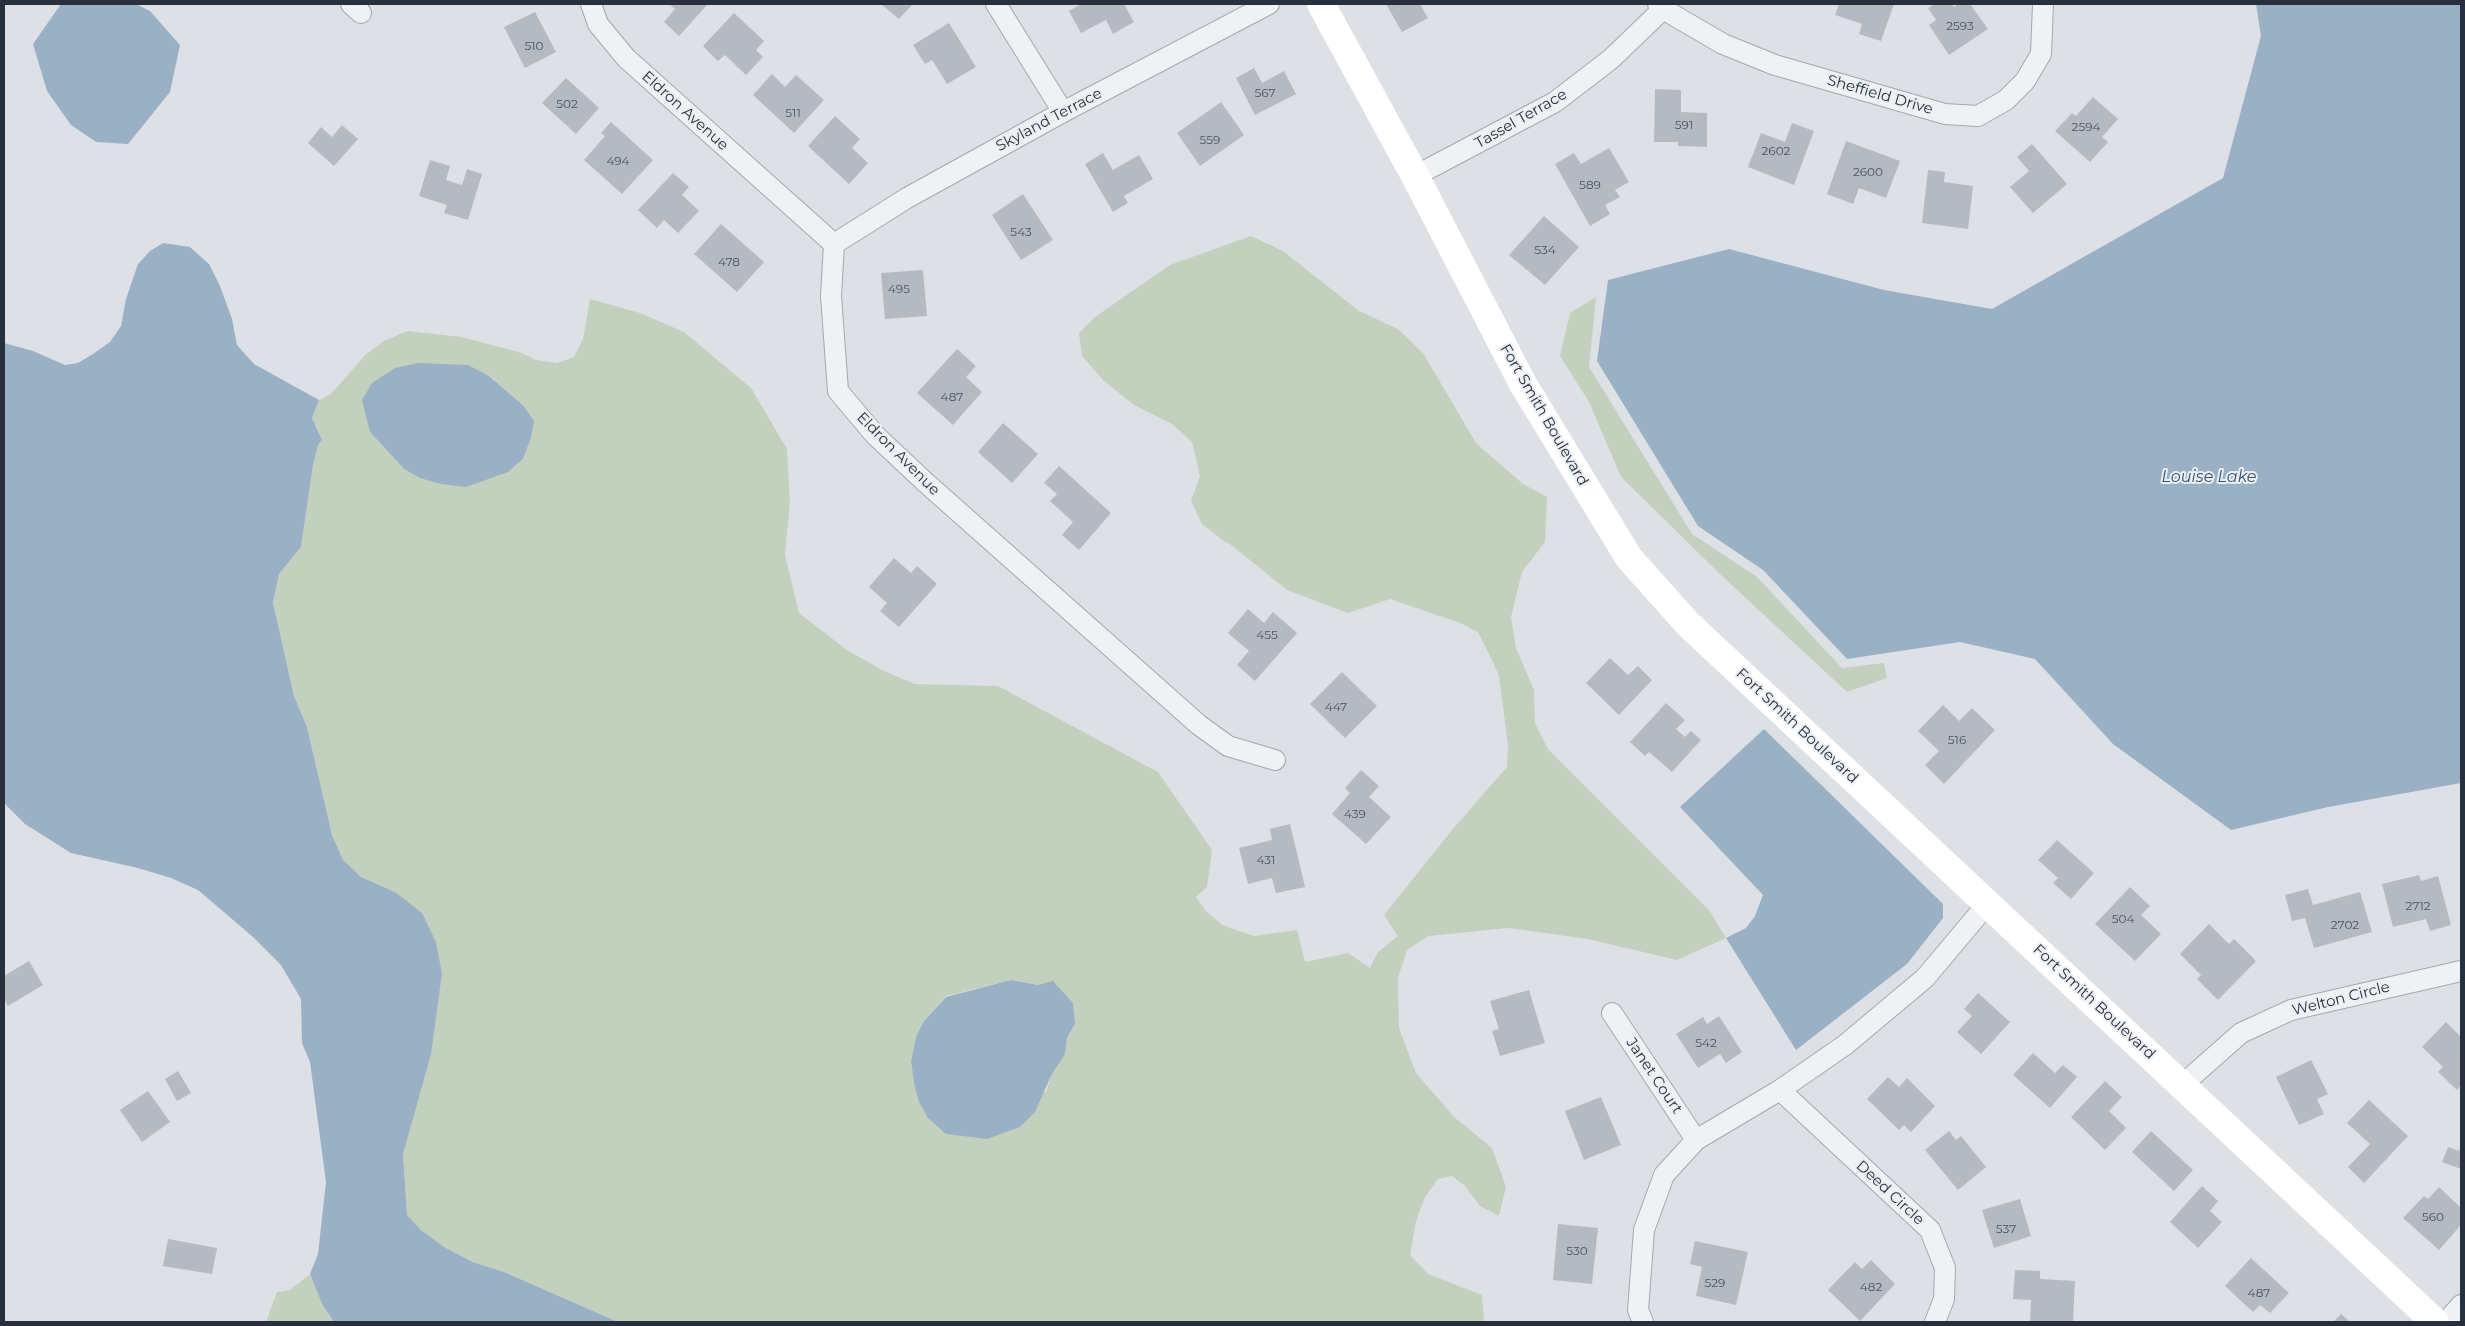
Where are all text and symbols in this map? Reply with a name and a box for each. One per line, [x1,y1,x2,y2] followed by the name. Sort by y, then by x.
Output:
[1946,19,1974,33] house number: 2593
[524,39,544,53] house number: 510
[638,67,732,155] street label: Eldron Avenue
[1825,71,1935,119] street label: Sheffield Drive
[993,84,1105,156] street label: Skyland Terrace
[1472,85,1570,153] street label: Tassel Terrace
[1254,86,1276,100] house number: 567
[556,97,578,111] house number: 502
[785,106,801,120] house number: 511
[1675,118,1693,132] house number: 591
[2072,120,2100,134] house number: 2594
[1200,133,1220,147] house number: 559
[1762,144,1790,158] house number: 2602
[606,154,630,168] house number: 494
[1853,165,1883,179] house number: 2600
[1579,178,1601,192] house number: 589
[1010,225,1032,239] house number: 543
[1534,243,1556,257] house number: 534
[718,255,740,269] house number: 478
[888,282,910,296] house number: 495
[1496,341,1592,489] street label: Fort Smith Boulevard
[941,390,963,404] house number: 487
[853,409,943,499] street label: Eldron Avenue
[2161,467,2257,487] water label: Louise Lake
[1256,628,1278,642] house number: 455
[1732,665,1862,787] street label: Fort Smith Boulevard
[1325,700,1347,714] house number: 447
[1948,733,1966,747] house number: 516
[1344,807,1366,821] house number: 439
[1257,853,1275,867] house number: 431
[2405,899,2431,913] house number: 2712
[2112,912,2134,926] house number: 504
[2331,918,2359,932] house number: 2702
[2029,941,2159,1063] street label: Fort Smith Boulevard
[2290,978,2392,1020] street label: Welton Circle
[1622,1035,1686,1117] street label: Janet Court
[1695,1036,1717,1050] house number: 542
[1852,1157,1928,1229] street label: Deed Circle
[2422,1210,2444,1224] house number: 560
[1996,1222,2016,1236] house number: 537
[1566,1244,1588,1258] house number: 530
[1705,1276,1725,1290] house number: 529
[1860,1280,1882,1294] house number: 482
[2248,1286,2270,1300] house number: 487

